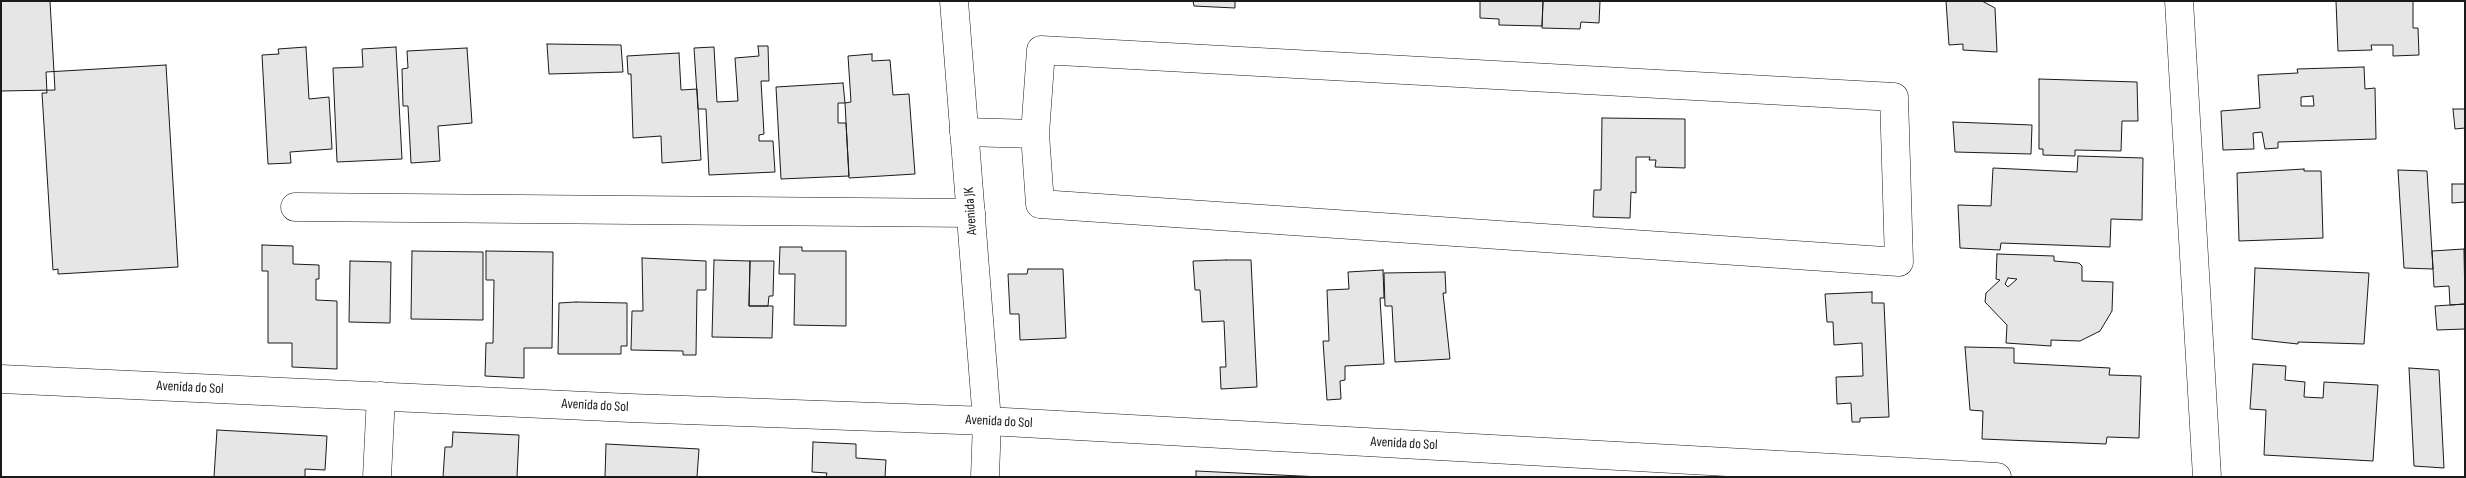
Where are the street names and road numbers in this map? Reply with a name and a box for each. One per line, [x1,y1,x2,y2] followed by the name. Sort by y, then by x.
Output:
[961,186,981,236] street label: Avenida JK
[156,378,224,398] street label: Avenida do Sol
[561,396,629,416] street label: Avenida do Sol
[965,412,1033,432] street label: Avenida do Sol
[1370,434,1438,454] street label: Avenida do Sol

